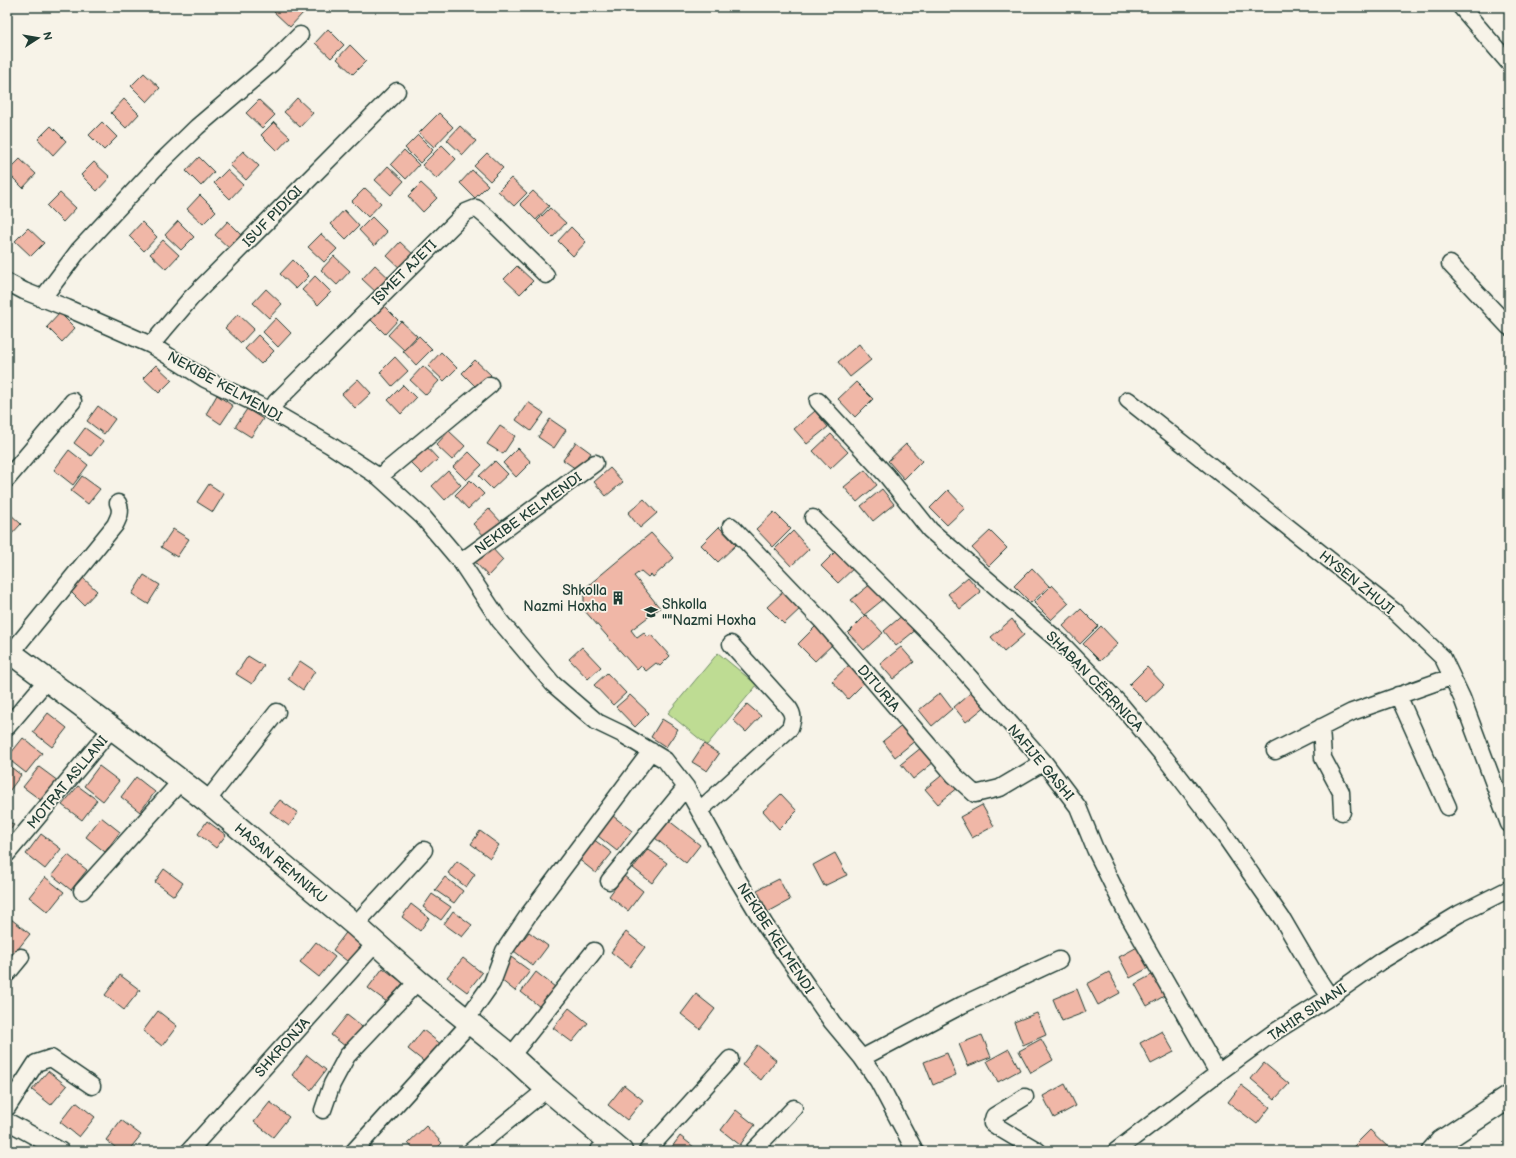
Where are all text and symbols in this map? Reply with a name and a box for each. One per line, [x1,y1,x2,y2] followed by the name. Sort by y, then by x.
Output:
[18,18,58,58] north arrow
[40,31,55,41] text: N
[239,182,306,250] street label: ISUF PIDIQI
[369,237,440,308] street label: ISMET AJETI
[164,348,285,425] street label: NEKIBE KELMENDI
[471,469,585,558] street label: NEKIBE KELMENDI
[1316,547,1398,618] street label: HYSEN ZHUJI
[523,582,607,615] place label: Shkolla Nazmi Hoxha
[610,590,626,606] building icon: Shkolla Nazmi Hoxha
[662,596,756,629] place label: Shkolla ""Nazmi Hoxha
[643,604,659,620] school or university icon: Shkolla ""Nazmi Hoxha
[1042,627,1148,735] street label: SHABAN CËRRNICA
[854,662,904,715] street label: DITURIA
[1004,721,1077,804] street label: NAFIJE GASHI
[23,732,111,832] street label: MOTRAT ASLLANI
[231,820,330,907] street label: HASAN REMNIKU
[733,880,818,997] street label: NEKIBE KELMENDI
[1265,980,1349,1045] street label: TAHIR SINANI
[251,1014,314,1081] street label: SHKRONJA

